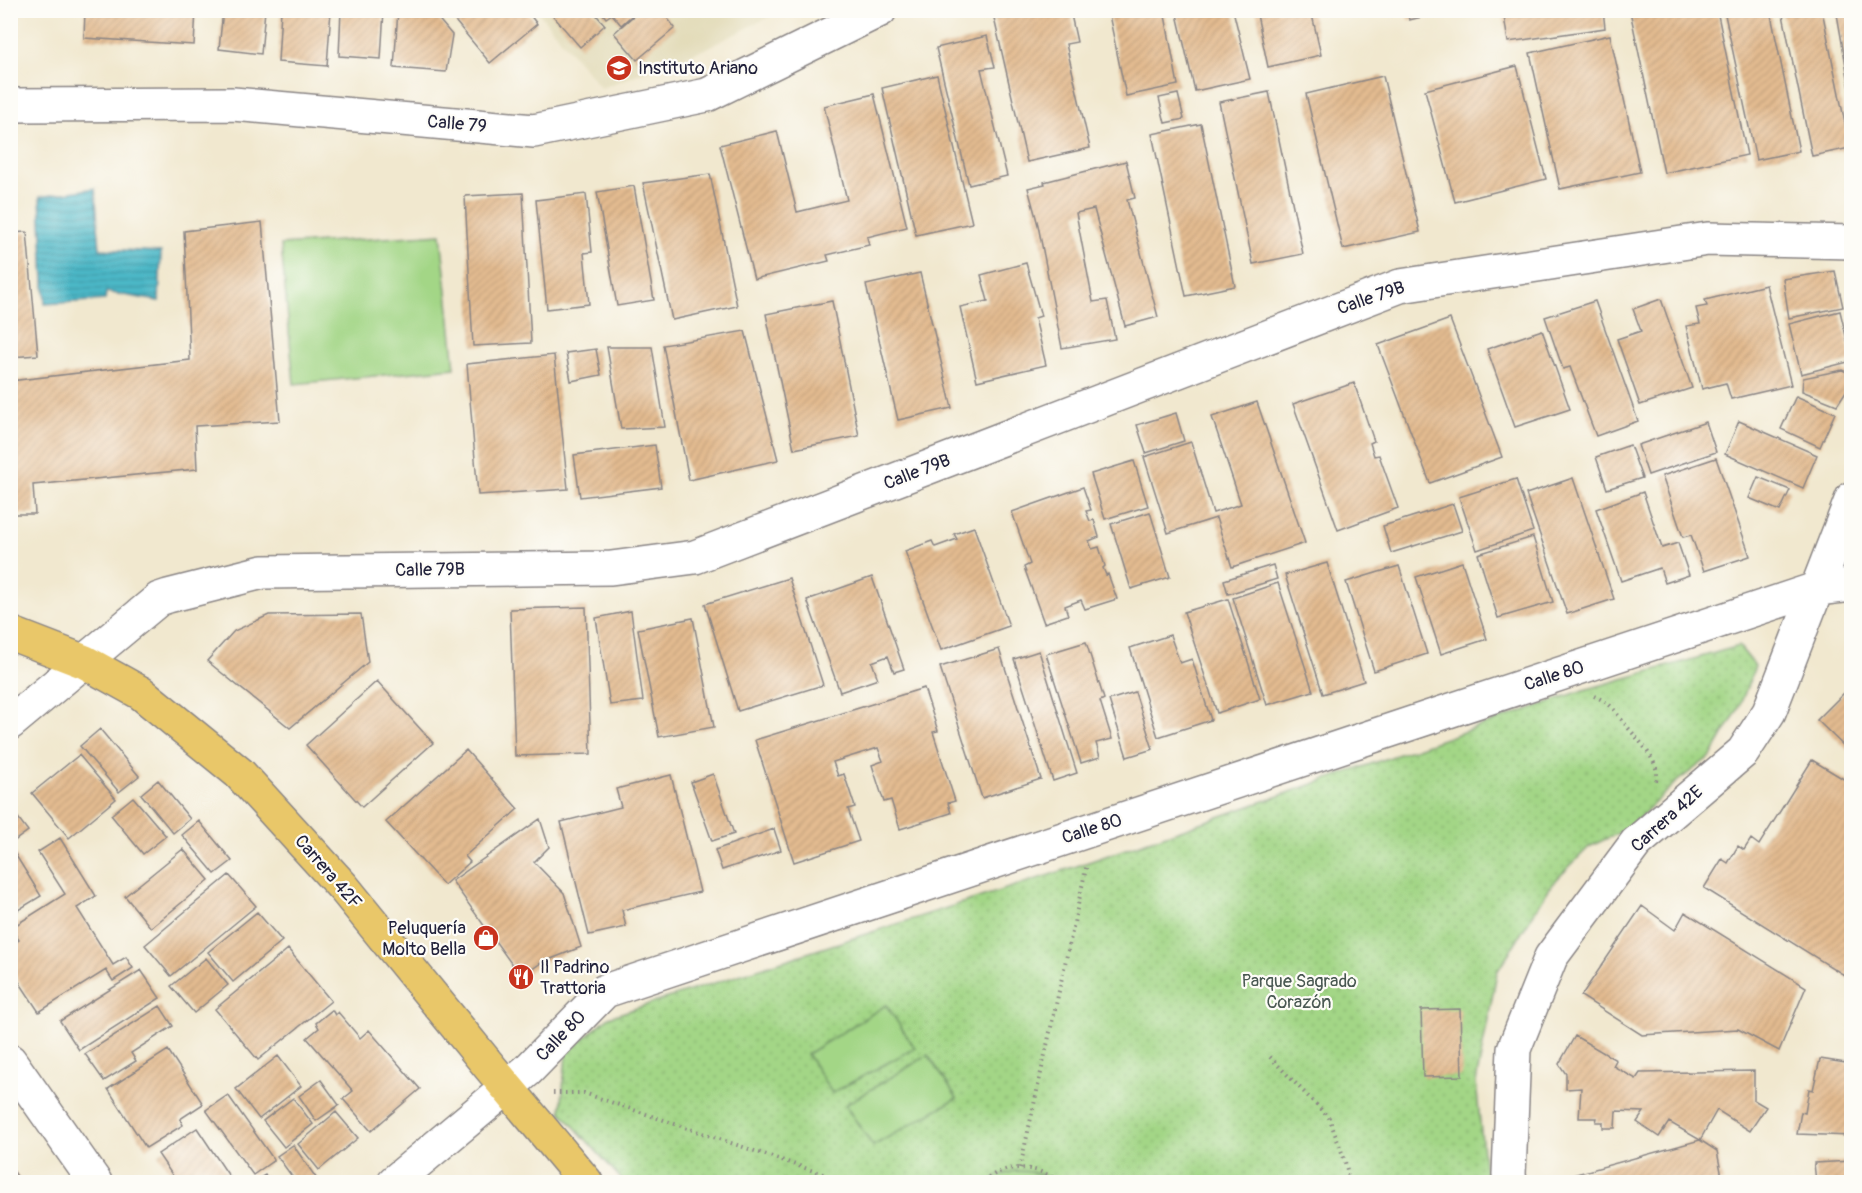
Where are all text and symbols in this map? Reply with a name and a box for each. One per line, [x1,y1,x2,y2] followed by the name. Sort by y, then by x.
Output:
[604,53,634,83] school or university icon: Instituto Ariano
[638,57,758,80] place label: Instituto Ariano
[426,110,488,138] street label: Calle 79
[1334,276,1408,320] street label: Calle 79B
[880,449,954,495] street label: Calle 79B
[395,558,465,582] street label: Calle 79B
[1521,655,1587,697] street label: Calle 80
[1626,781,1708,857] street label: Carrera 42E
[1059,808,1125,850] street label: Calle 80
[290,830,367,914] street label: Carrera 42F
[382,917,466,961] place label: Peluquería Molto Bella
[471,923,501,953] shop icon: Peluquería Molto Bella
[540,956,610,1000] place label: Il Padrino Trattoria
[506,962,536,992] restaurant icon: Il Padrino Trattoria
[1241,970,1357,1014] park label: Parque Sagrado Corazón
[531,1006,591,1066] street label: Calle 80

